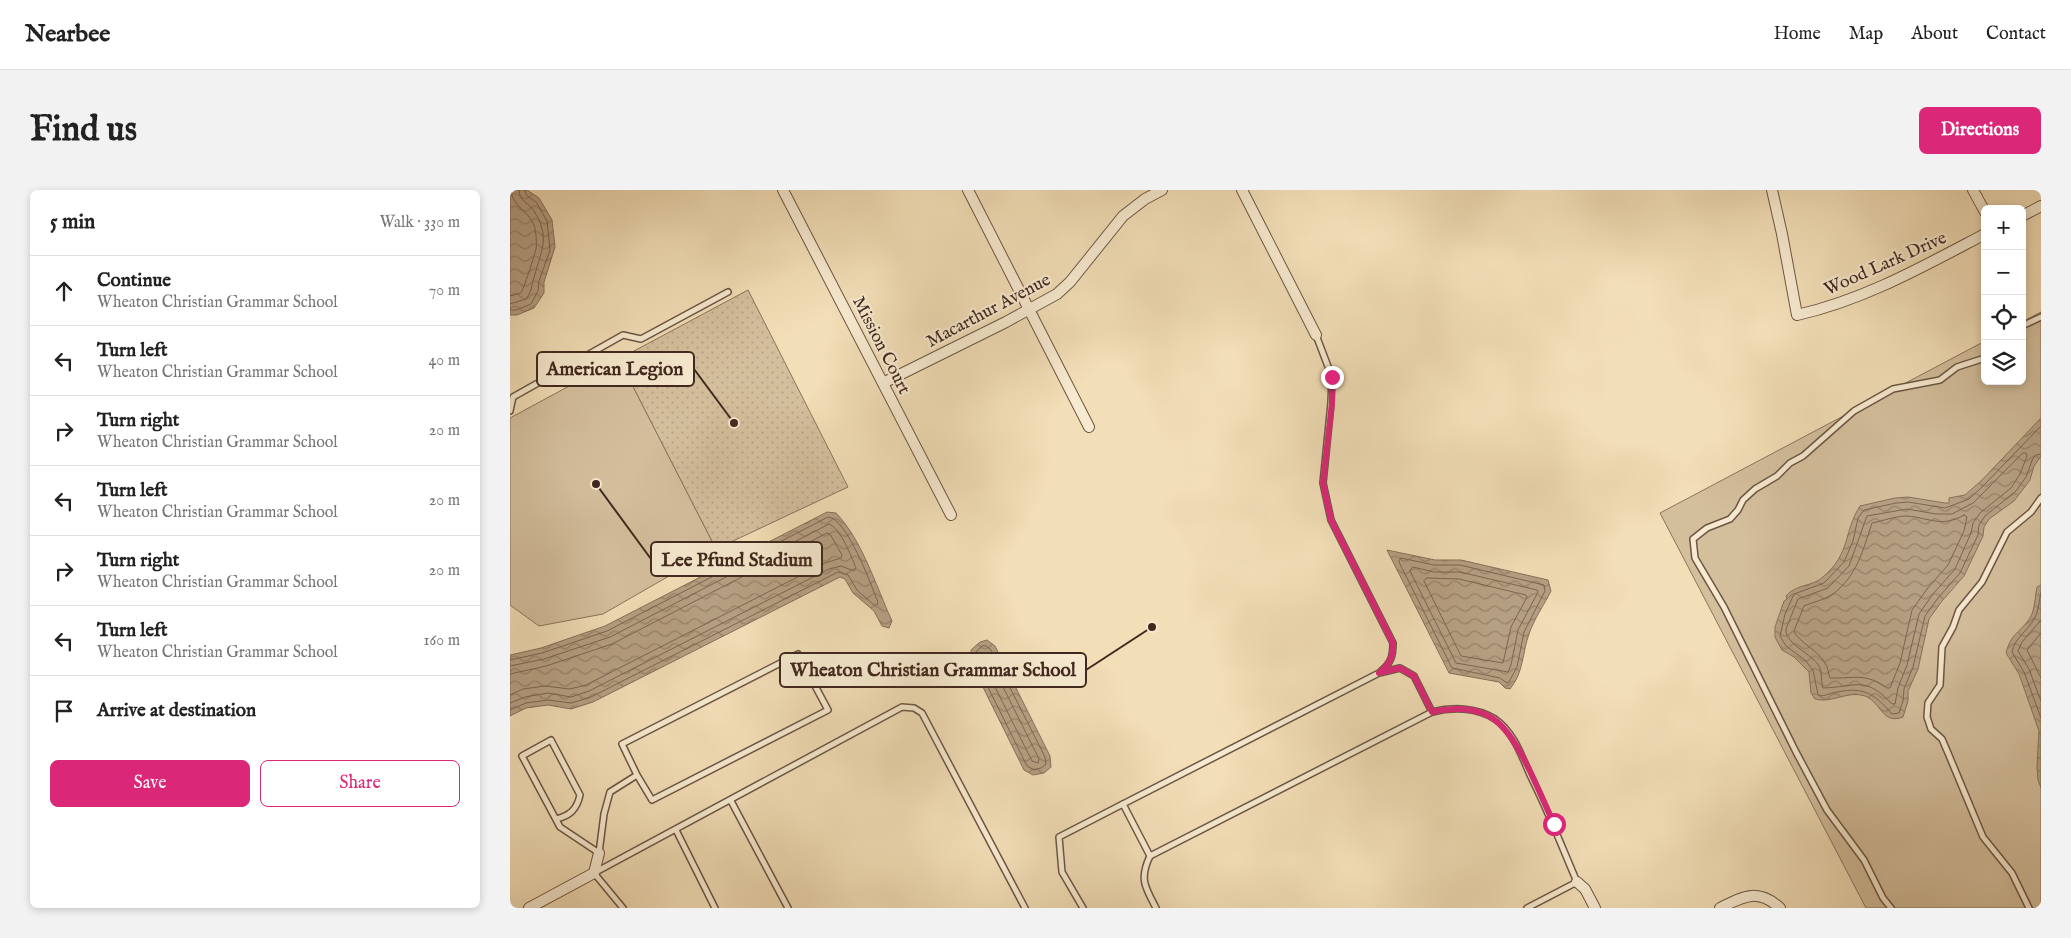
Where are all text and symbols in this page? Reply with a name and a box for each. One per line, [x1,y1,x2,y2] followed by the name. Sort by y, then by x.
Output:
[25,19,110,50] text: Nearbee
[1774,23,1821,46] text: Home
[1849,23,1883,46] text: Map
[1911,23,1958,46] text: About
[1986,23,2046,46] text: Contact
[1919,107,2041,154] button: Directions
[30,108,137,153] text: Find us
[1981,205,2026,385] map controls
[1981,205,2026,250] button: +
[50,209,95,236] text: 5 min
[380,213,460,233] text: Walk · 330 m
[1821,227,1950,302] street label: Wood Lark Drive
[1981,250,2026,295] button: −
[97,269,171,293] text: Continue
[923,269,1055,354] street label: Macarthur Avenue
[50,277,78,305] icon: ahead
[429,281,460,301] text: 70 m
[97,293,338,313] text: Wheaton Christian Grammar School
[846,293,915,399] street label: Mission Court
[1981,295,2026,340] button: locate
[97,339,168,363] text: Turn left
[1981,340,2026,385] button: layers
[50,347,78,375] icon: left
[428,351,460,371] text: 40 m
[537,352,694,386] callout: American Legion
[546,358,683,382] text: American Legion
[97,363,338,383] text: Wheaton Christian Grammar School
[1321,366,1344,389] route end
[97,409,179,433] text: Turn right
[50,417,78,445] icon: right
[429,421,460,441] text: 20 m
[97,433,338,453] text: Wheaton Christian Grammar School
[97,479,168,503] text: Turn left
[50,487,78,515] icon: left
[429,491,460,511] text: 20 m
[97,503,338,523] text: Wheaton Christian Grammar School
[651,542,822,576] callout: Lee Pfund Stadium
[97,549,179,573] text: Turn right
[661,549,813,573] text: Lee Pfund Stadium
[50,557,78,585] icon: right
[429,561,460,581] text: 20 m
[97,573,338,593] text: Wheaton Christian Grammar School
[97,619,168,643] text: Turn left
[50,627,78,655] icon: left
[424,631,460,651] text: 160 m
[97,643,338,663] text: Wheaton Christian Grammar School
[780,653,1086,687] callout: Wheaton Christian Grammar School
[789,659,1077,683] text: Wheaton Christian Grammar School
[50,697,78,725] icon: arrive
[97,699,256,723] text: Arrive at destination
[50,760,250,807] button: Save
[260,760,460,807] button: Share
[1543,813,1566,836] route start

